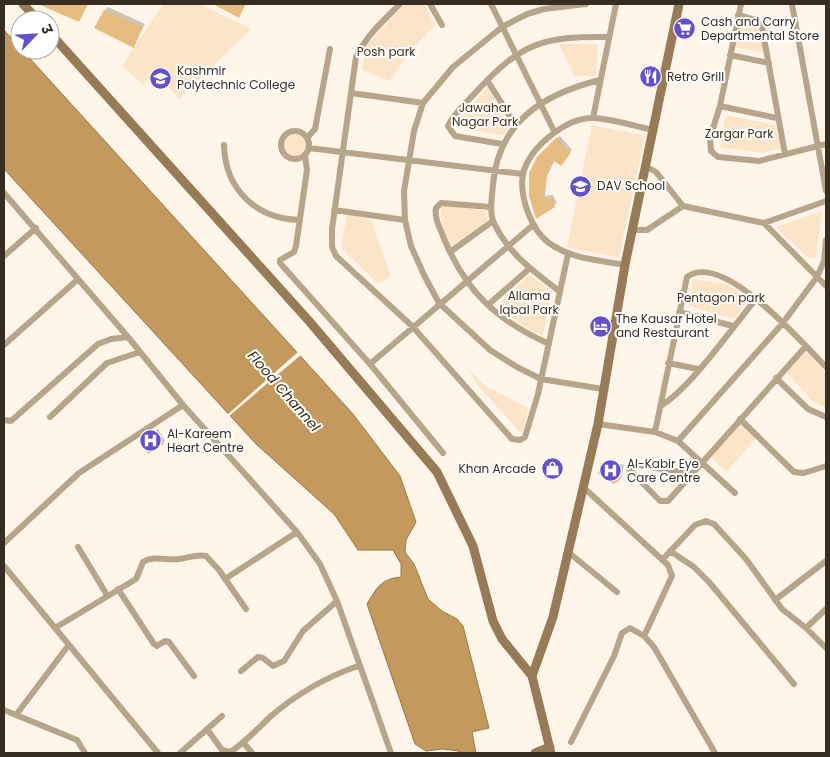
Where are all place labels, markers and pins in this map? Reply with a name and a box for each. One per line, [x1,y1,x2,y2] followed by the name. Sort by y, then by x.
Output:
[701,13,819,44] place label: Cash and Carry Departmental Store
[673,17,697,41] supermarket icon: Cash and Carry Departmental Store
[177,62,295,93] place label: Kashmir Polytechnic College
[639,65,663,89] restaurant icon: Retro Grill
[149,66,173,90] school or university icon: Kashmir Polytechnic College
[667,68,724,85] place label: Retro Grill
[569,174,593,198] school or university icon: DAV School
[597,177,665,194] place label: DAV School
[616,310,717,341] place label: The Kausar Hotel and Restaurant
[588,314,612,338] hotel icon: The Kausar Hotel and Restaurant
[167,425,244,456] place label: Al-Kareem Heart Centre
[139,429,163,453] hospital icon: Al-Kareem Heart Centre
[627,455,700,486] place label: Al-Kabir Eye Care Centre
[540,457,564,481] shop icon: Khan Arcade
[599,459,623,483] hospital icon: Al-Kabir Eye Care Centre
[459,460,536,477] place label: Khan Arcade

